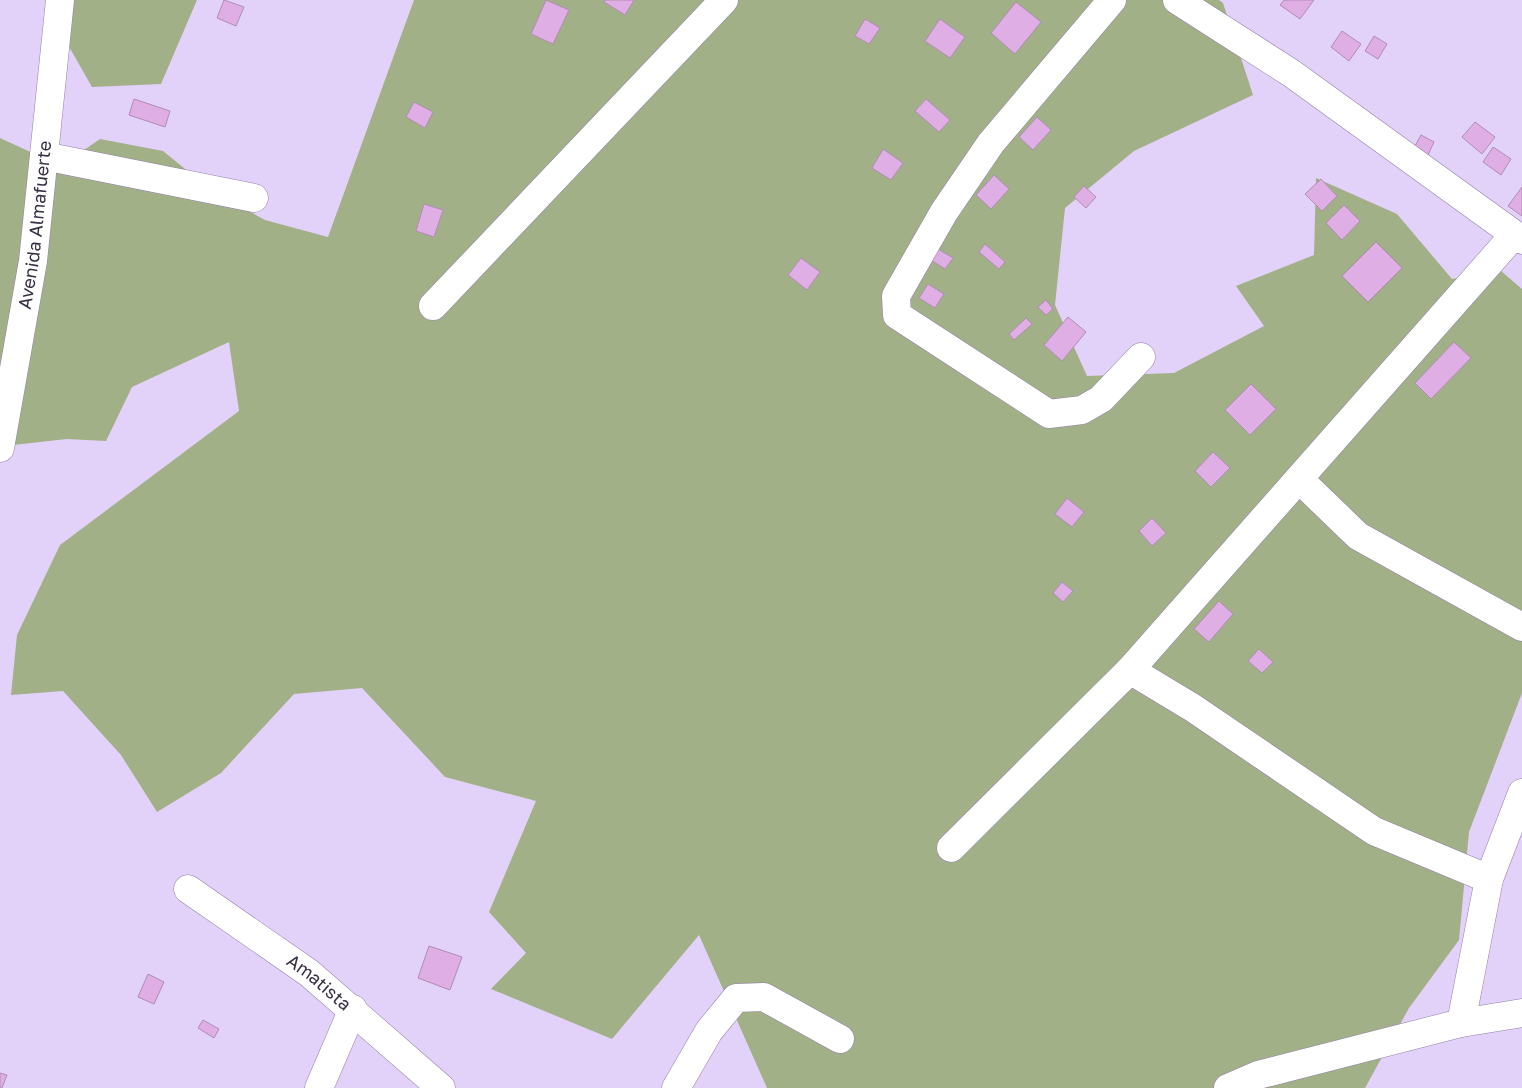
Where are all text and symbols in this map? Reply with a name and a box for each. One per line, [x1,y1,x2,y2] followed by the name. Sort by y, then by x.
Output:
[13,140,55,311] street label: Avenida Almafuerte
[283,949,356,1015] street label: Amatista

